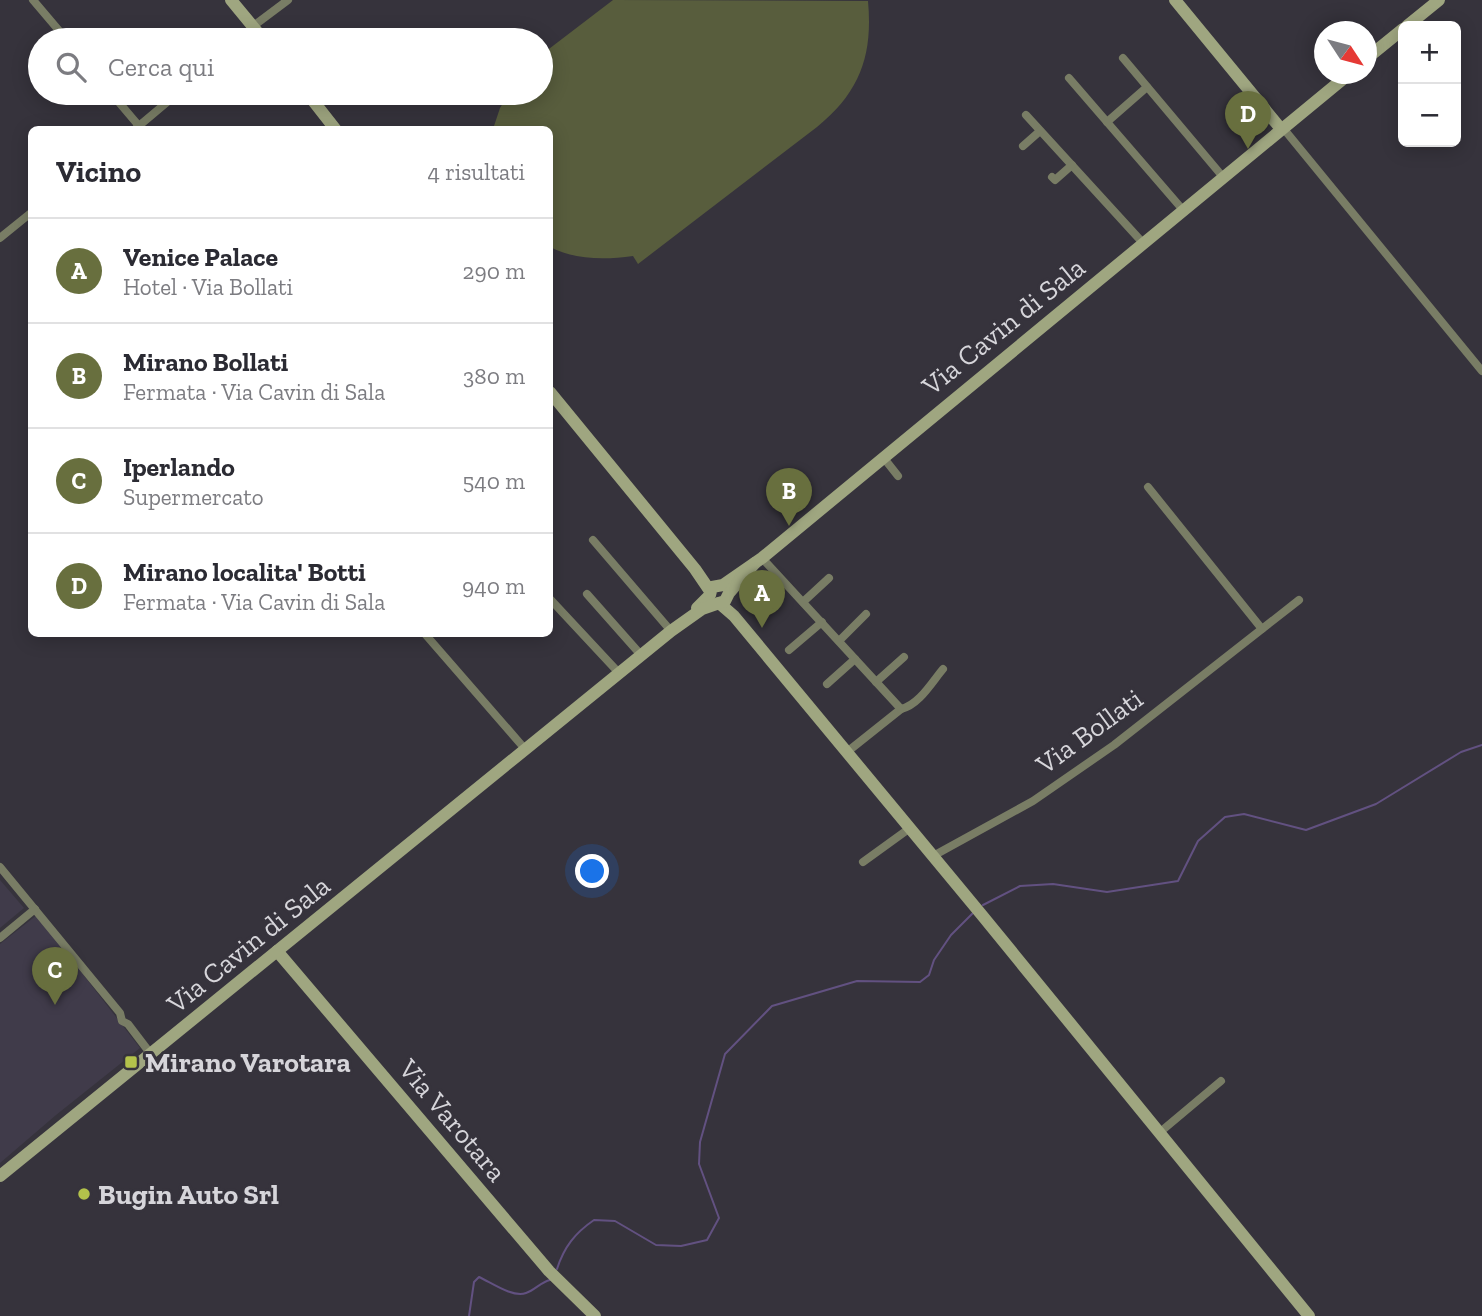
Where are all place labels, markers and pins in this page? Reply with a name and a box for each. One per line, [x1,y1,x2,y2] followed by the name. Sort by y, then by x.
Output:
[1225,91,1271,149] pin: D
[766,468,812,526] pin: B
[739,570,785,628] pin: A
[32,947,78,1005] pin: C
[145,1046,351,1079] place label: Mirano Varotara
[123,1054,139,1070] marker: Mirano Varotara
[98,1178,279,1211] place label: Bugin Auto Srl
[76,1186,92,1202] marker: Bugin Auto Srl

